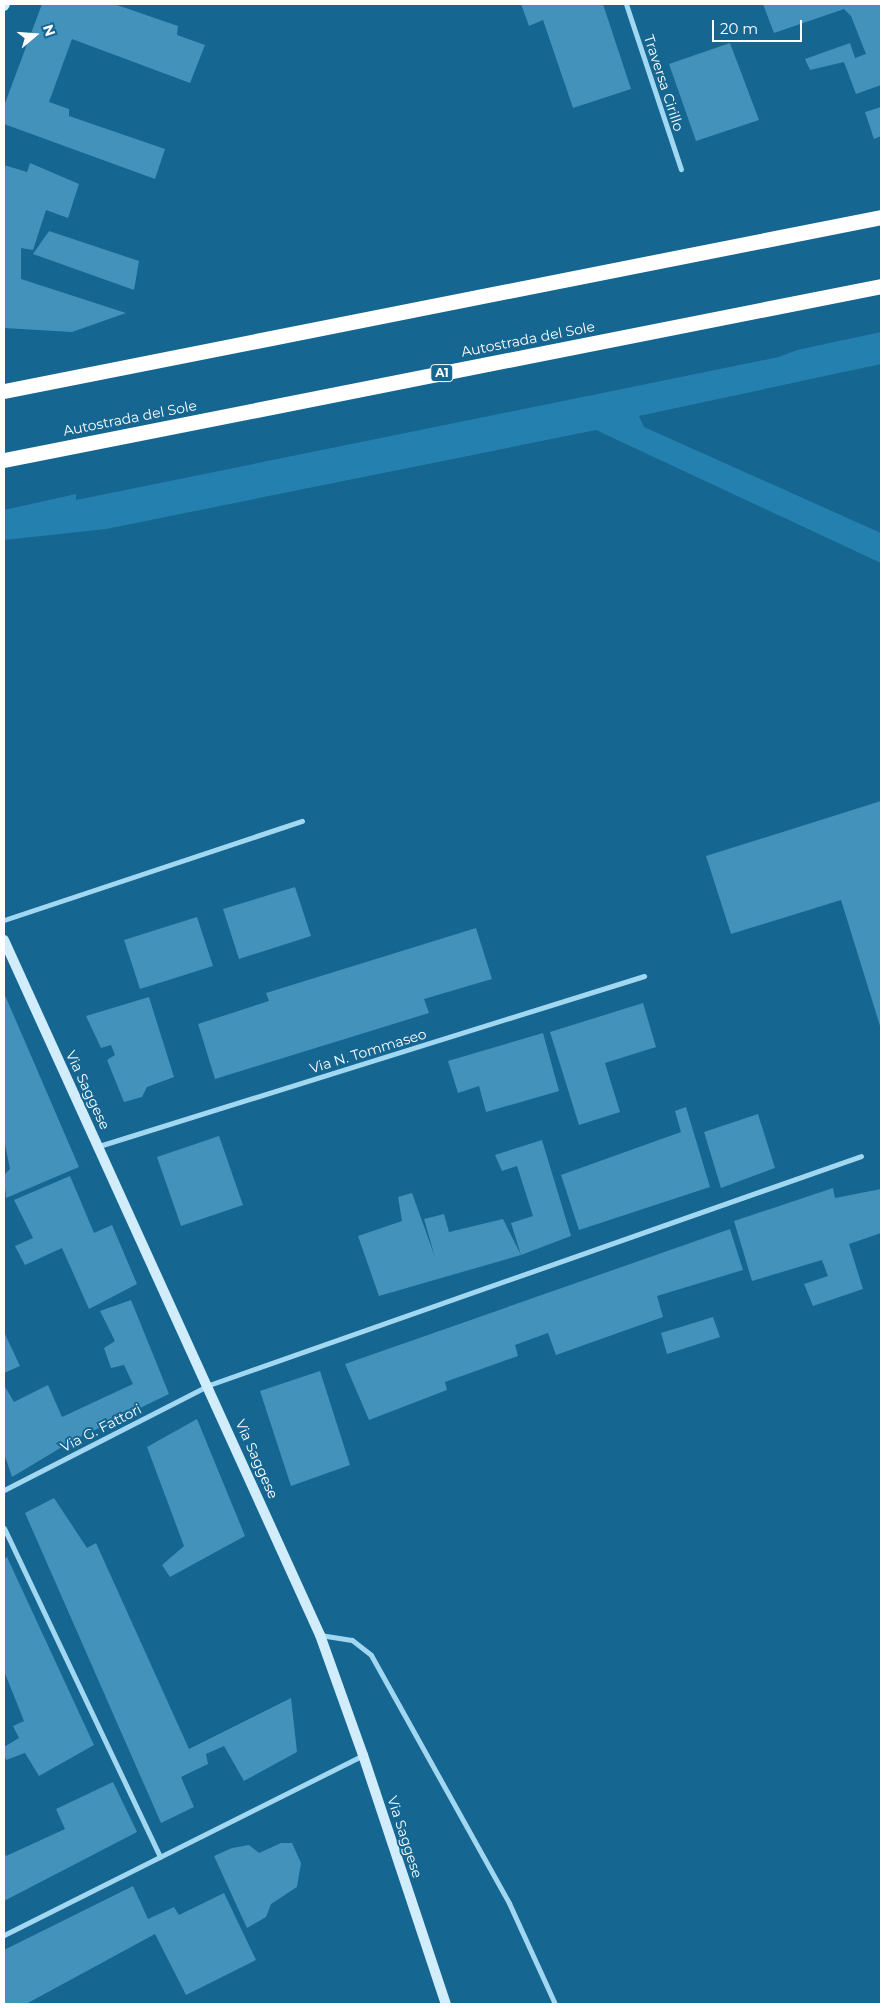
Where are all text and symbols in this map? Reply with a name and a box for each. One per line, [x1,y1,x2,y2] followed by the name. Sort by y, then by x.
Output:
[10,10,60,60] north arrow
[715,10,805,42] scale bar
[720,19,758,38] text: 20 m
[39,22,60,39] text: N
[640,33,688,133] street label: Traversa Cirillo
[460,318,596,360] street label: Autostrada del Sole
[430,363,454,382] road number: A1
[62,397,198,439] street label: Autostrada del Sole
[308,1025,428,1077] street label: Via N. Tommaseo
[62,1048,114,1132] street label: Via Saggese
[58,1400,144,1456] street label: Via G. Fattori
[232,1417,282,1501] street label: Via Saggese
[384,1794,426,1880] street label: Via Saggese

